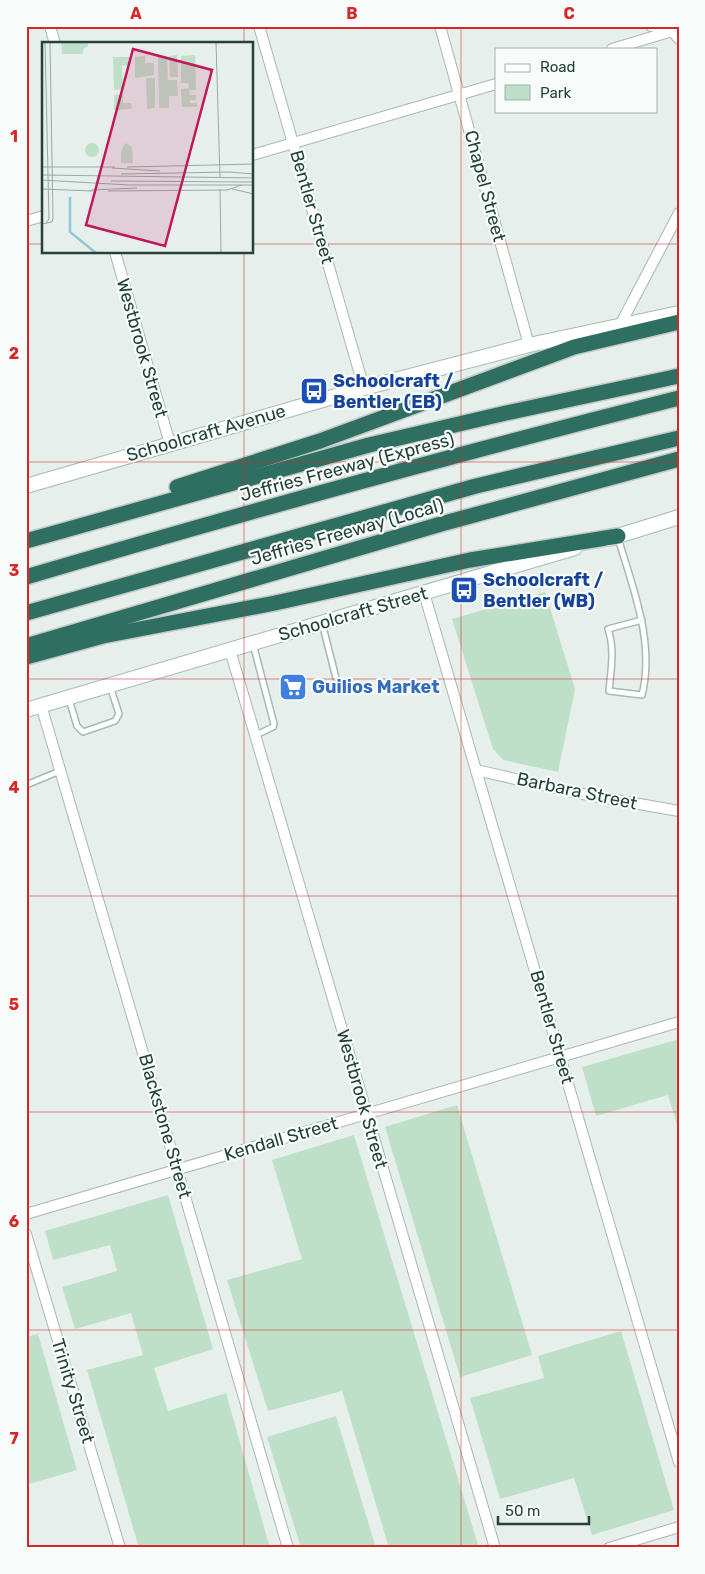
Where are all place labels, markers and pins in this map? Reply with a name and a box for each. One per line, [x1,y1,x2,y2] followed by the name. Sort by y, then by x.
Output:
[333,370,454,413] place label: Schoolcraft / Bentler (EB)
[299,376,329,406] bus stop icon: Schoolcraft / Bentler (EB)
[483,569,604,612] place label: Schoolcraft / Bentler (WB)
[449,575,479,605] bus stop icon: Schoolcraft / Bentler (WB)
[278,672,308,702] supermarket icon: Guilios Market
[312,676,440,698] place label: Guilios Market

